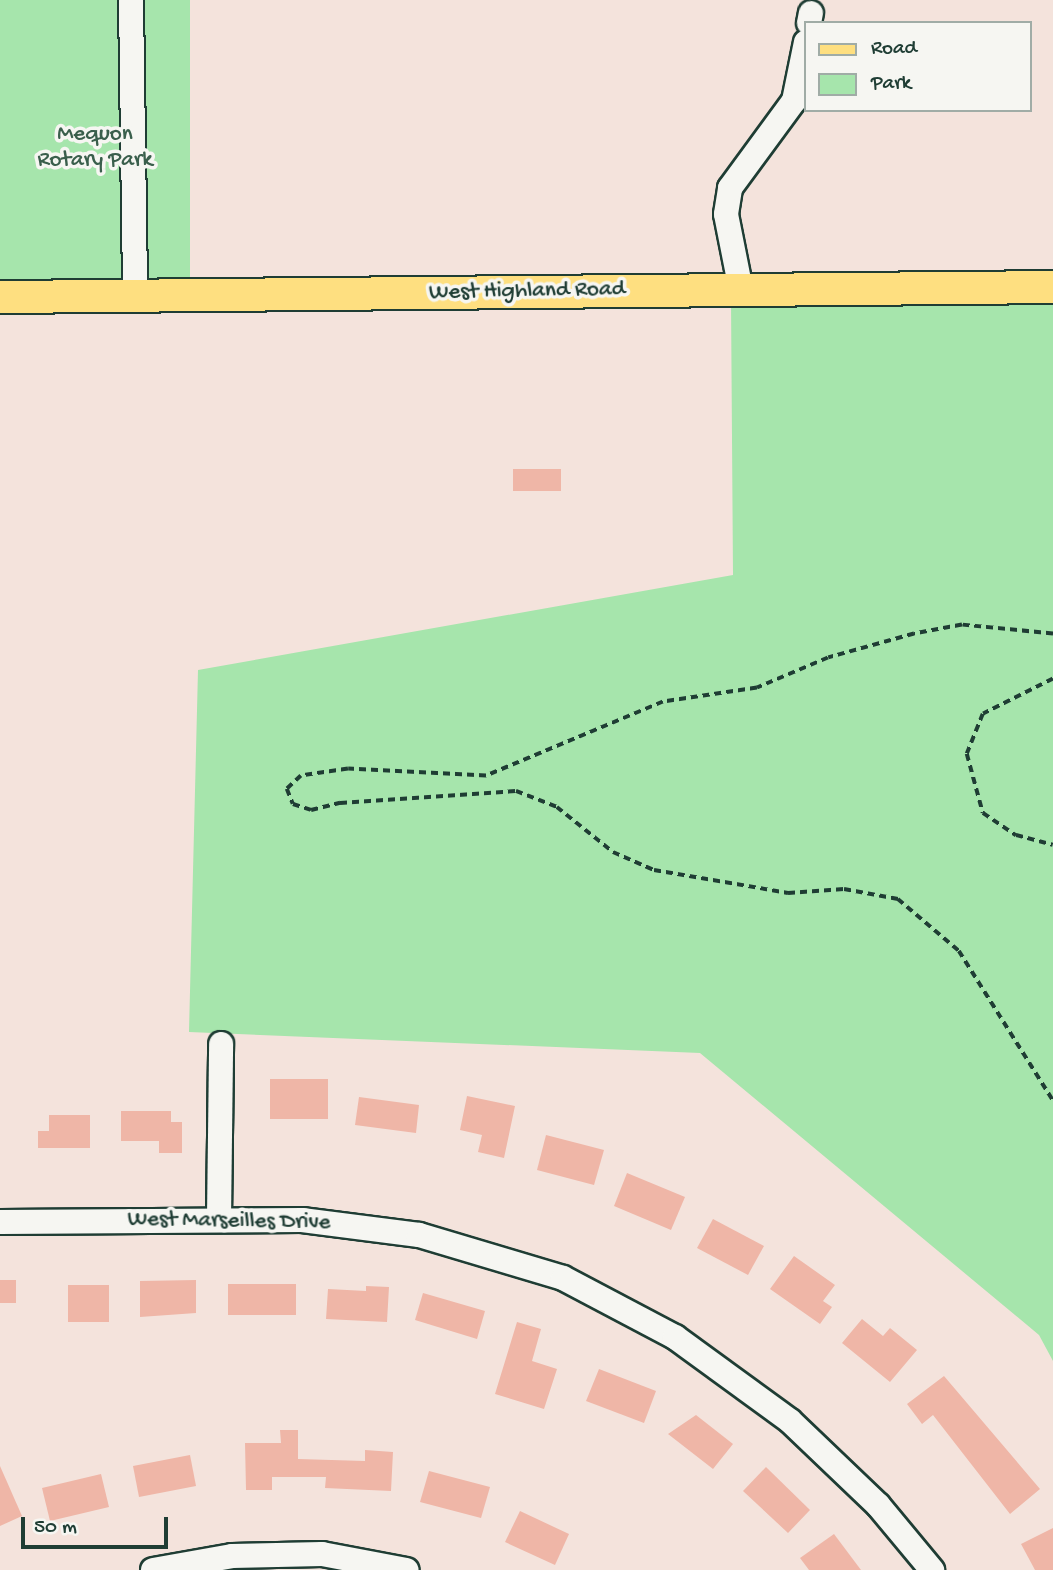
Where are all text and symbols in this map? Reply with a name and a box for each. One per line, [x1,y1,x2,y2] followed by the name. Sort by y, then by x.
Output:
[804,21,1032,112] legend
[871,37,917,62] text: Road
[871,72,911,97] text: Park
[38,121,152,175] park label: Mequon Rotary Park
[429,276,625,308] street label: West Highland Road
[127,1206,331,1238] street label: West Marseilles Drive
[24,1504,172,1548] scale bar
[34,1516,77,1541] text: 50 m

